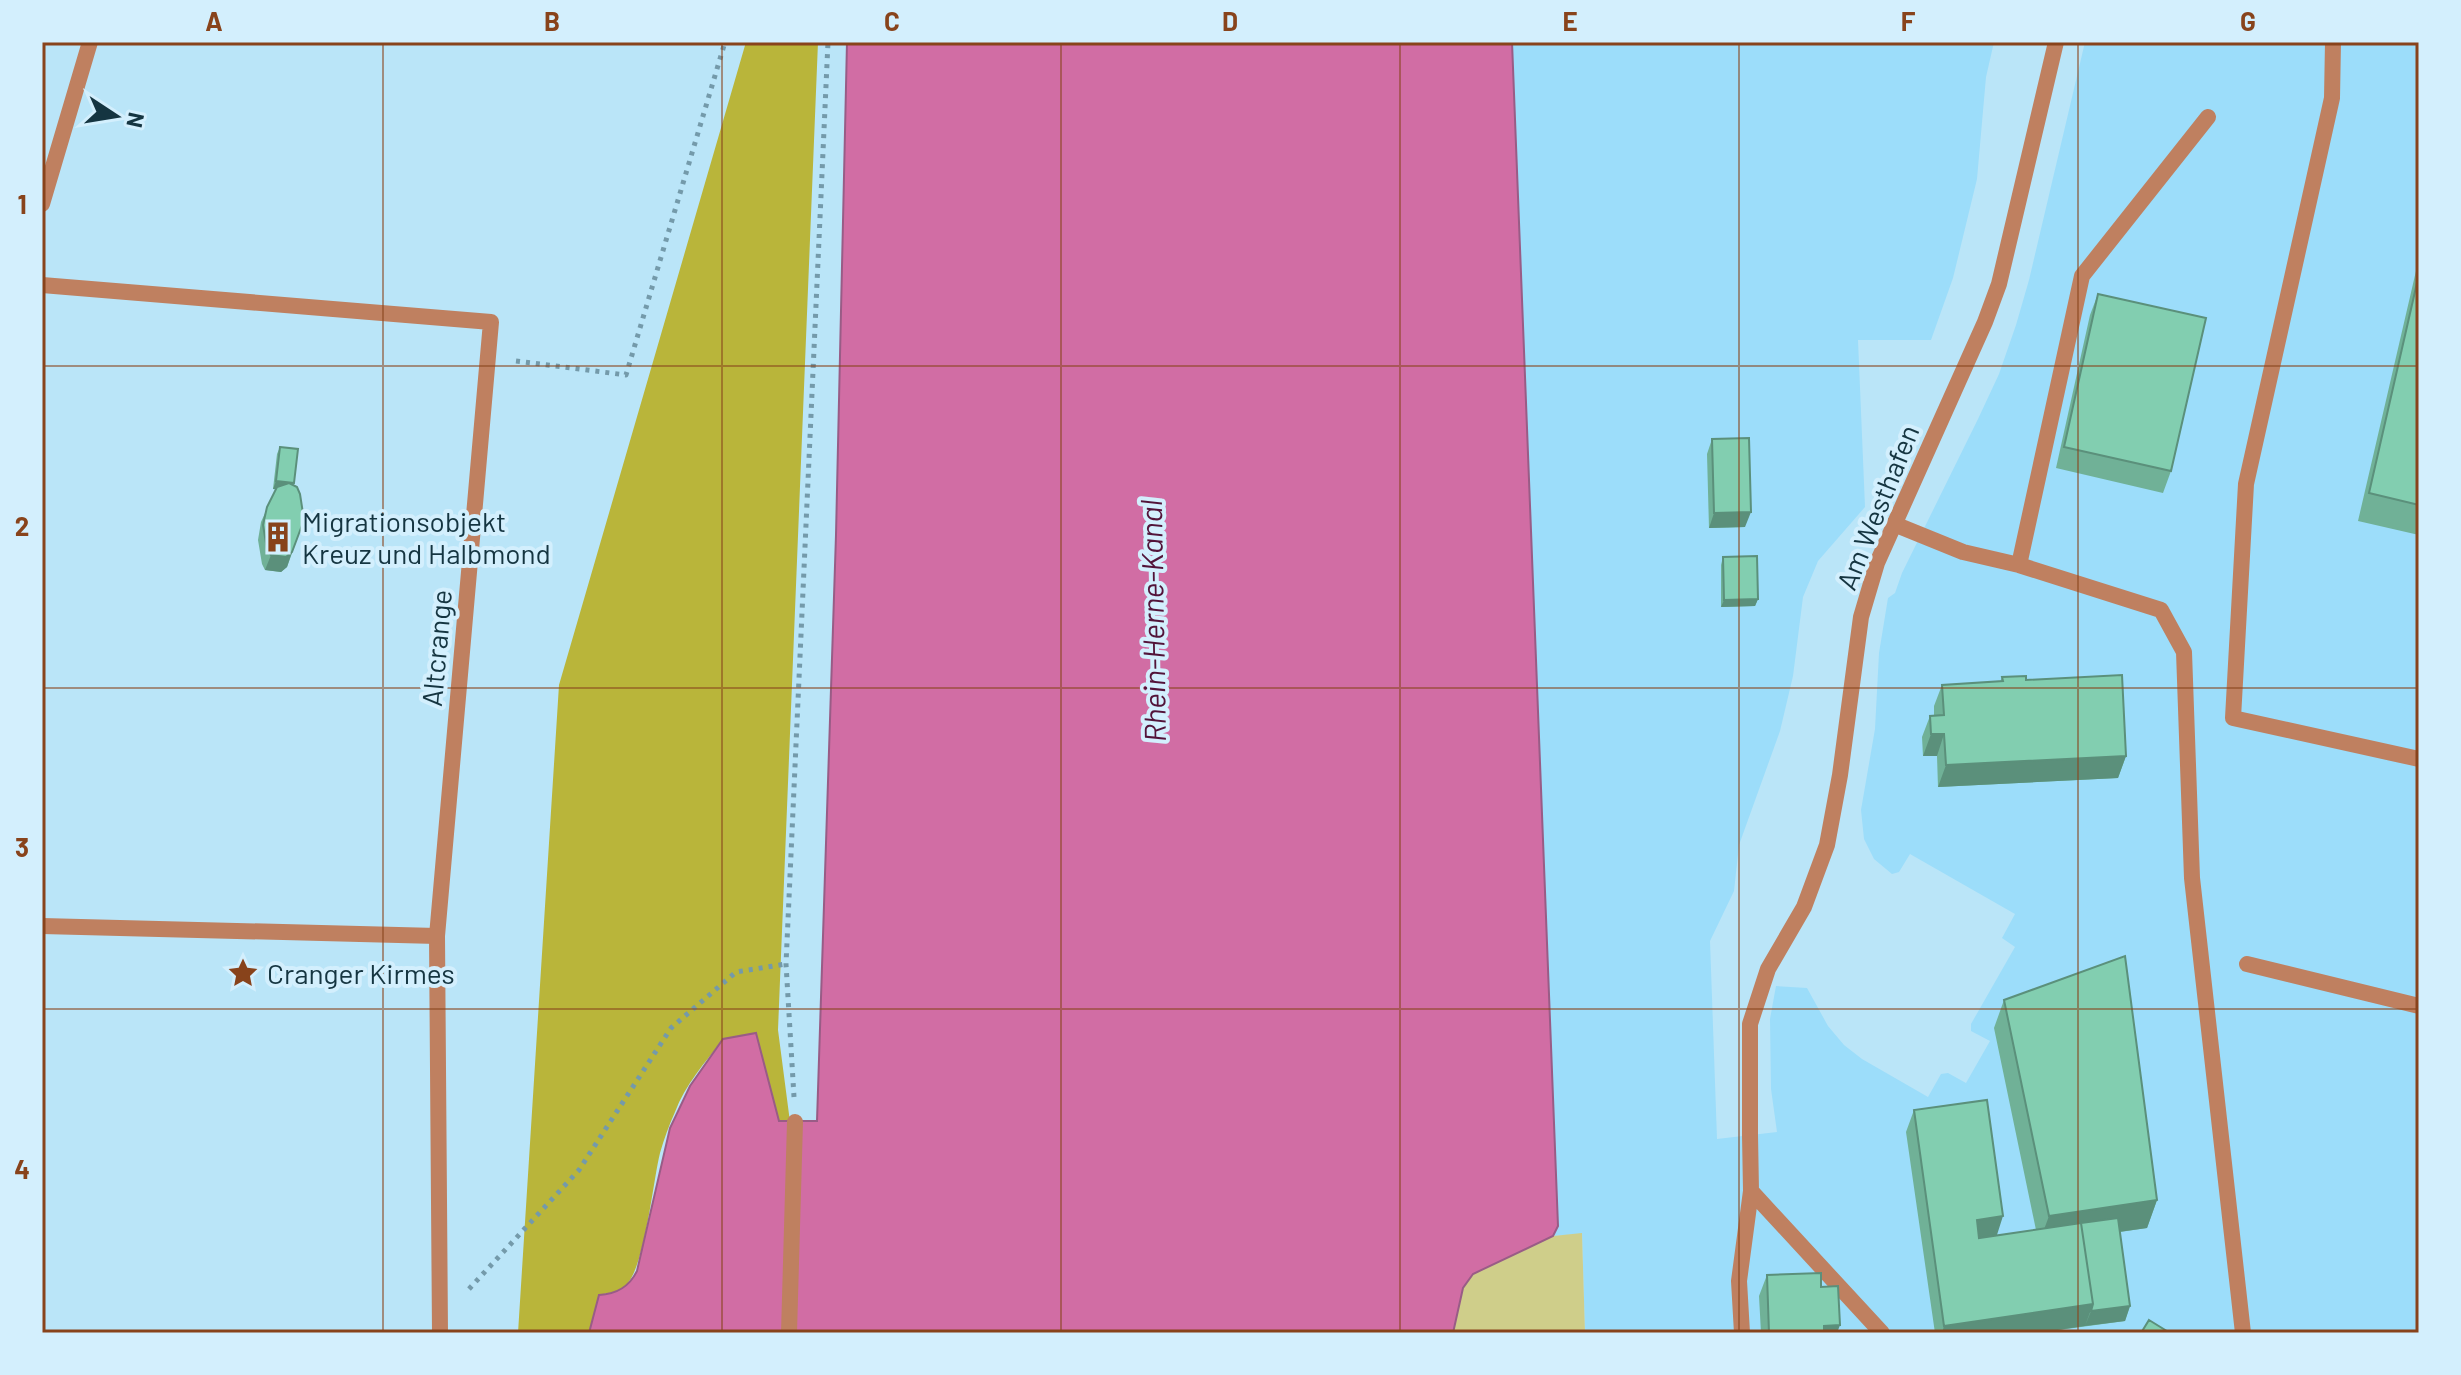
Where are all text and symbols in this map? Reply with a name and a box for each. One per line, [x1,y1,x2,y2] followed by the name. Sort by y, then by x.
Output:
[205,5,223,36] text: A
[544,5,560,36] text: B
[884,5,900,36] text: C
[1222,5,1238,36] text: D
[1562,5,1578,36] text: E
[1901,5,1916,36] text: F
[2240,5,2256,36] text: G
[76,76,156,156] north arrow
[122,111,151,130] text: N
[17,188,27,219] text: 1
[1828,419,1926,595] street label: Am Westhafen
[1132,499,1172,742] water label: Rhein-Herne-Kanal
[302,504,551,570] place label: Migrationsobjekt Kreuz und Halbmond
[15,510,29,541] text: 2
[261,520,295,554] building icon: Migrationsobjekt Kreuz und Halbmond
[414,588,458,708] street label: Altcrange
[15,831,29,862] text: 3
[226,956,260,990] place icon: Cranger Kirmes
[267,956,455,990] place label: Cranger Kirmes
[14,1153,30,1184] text: 4

